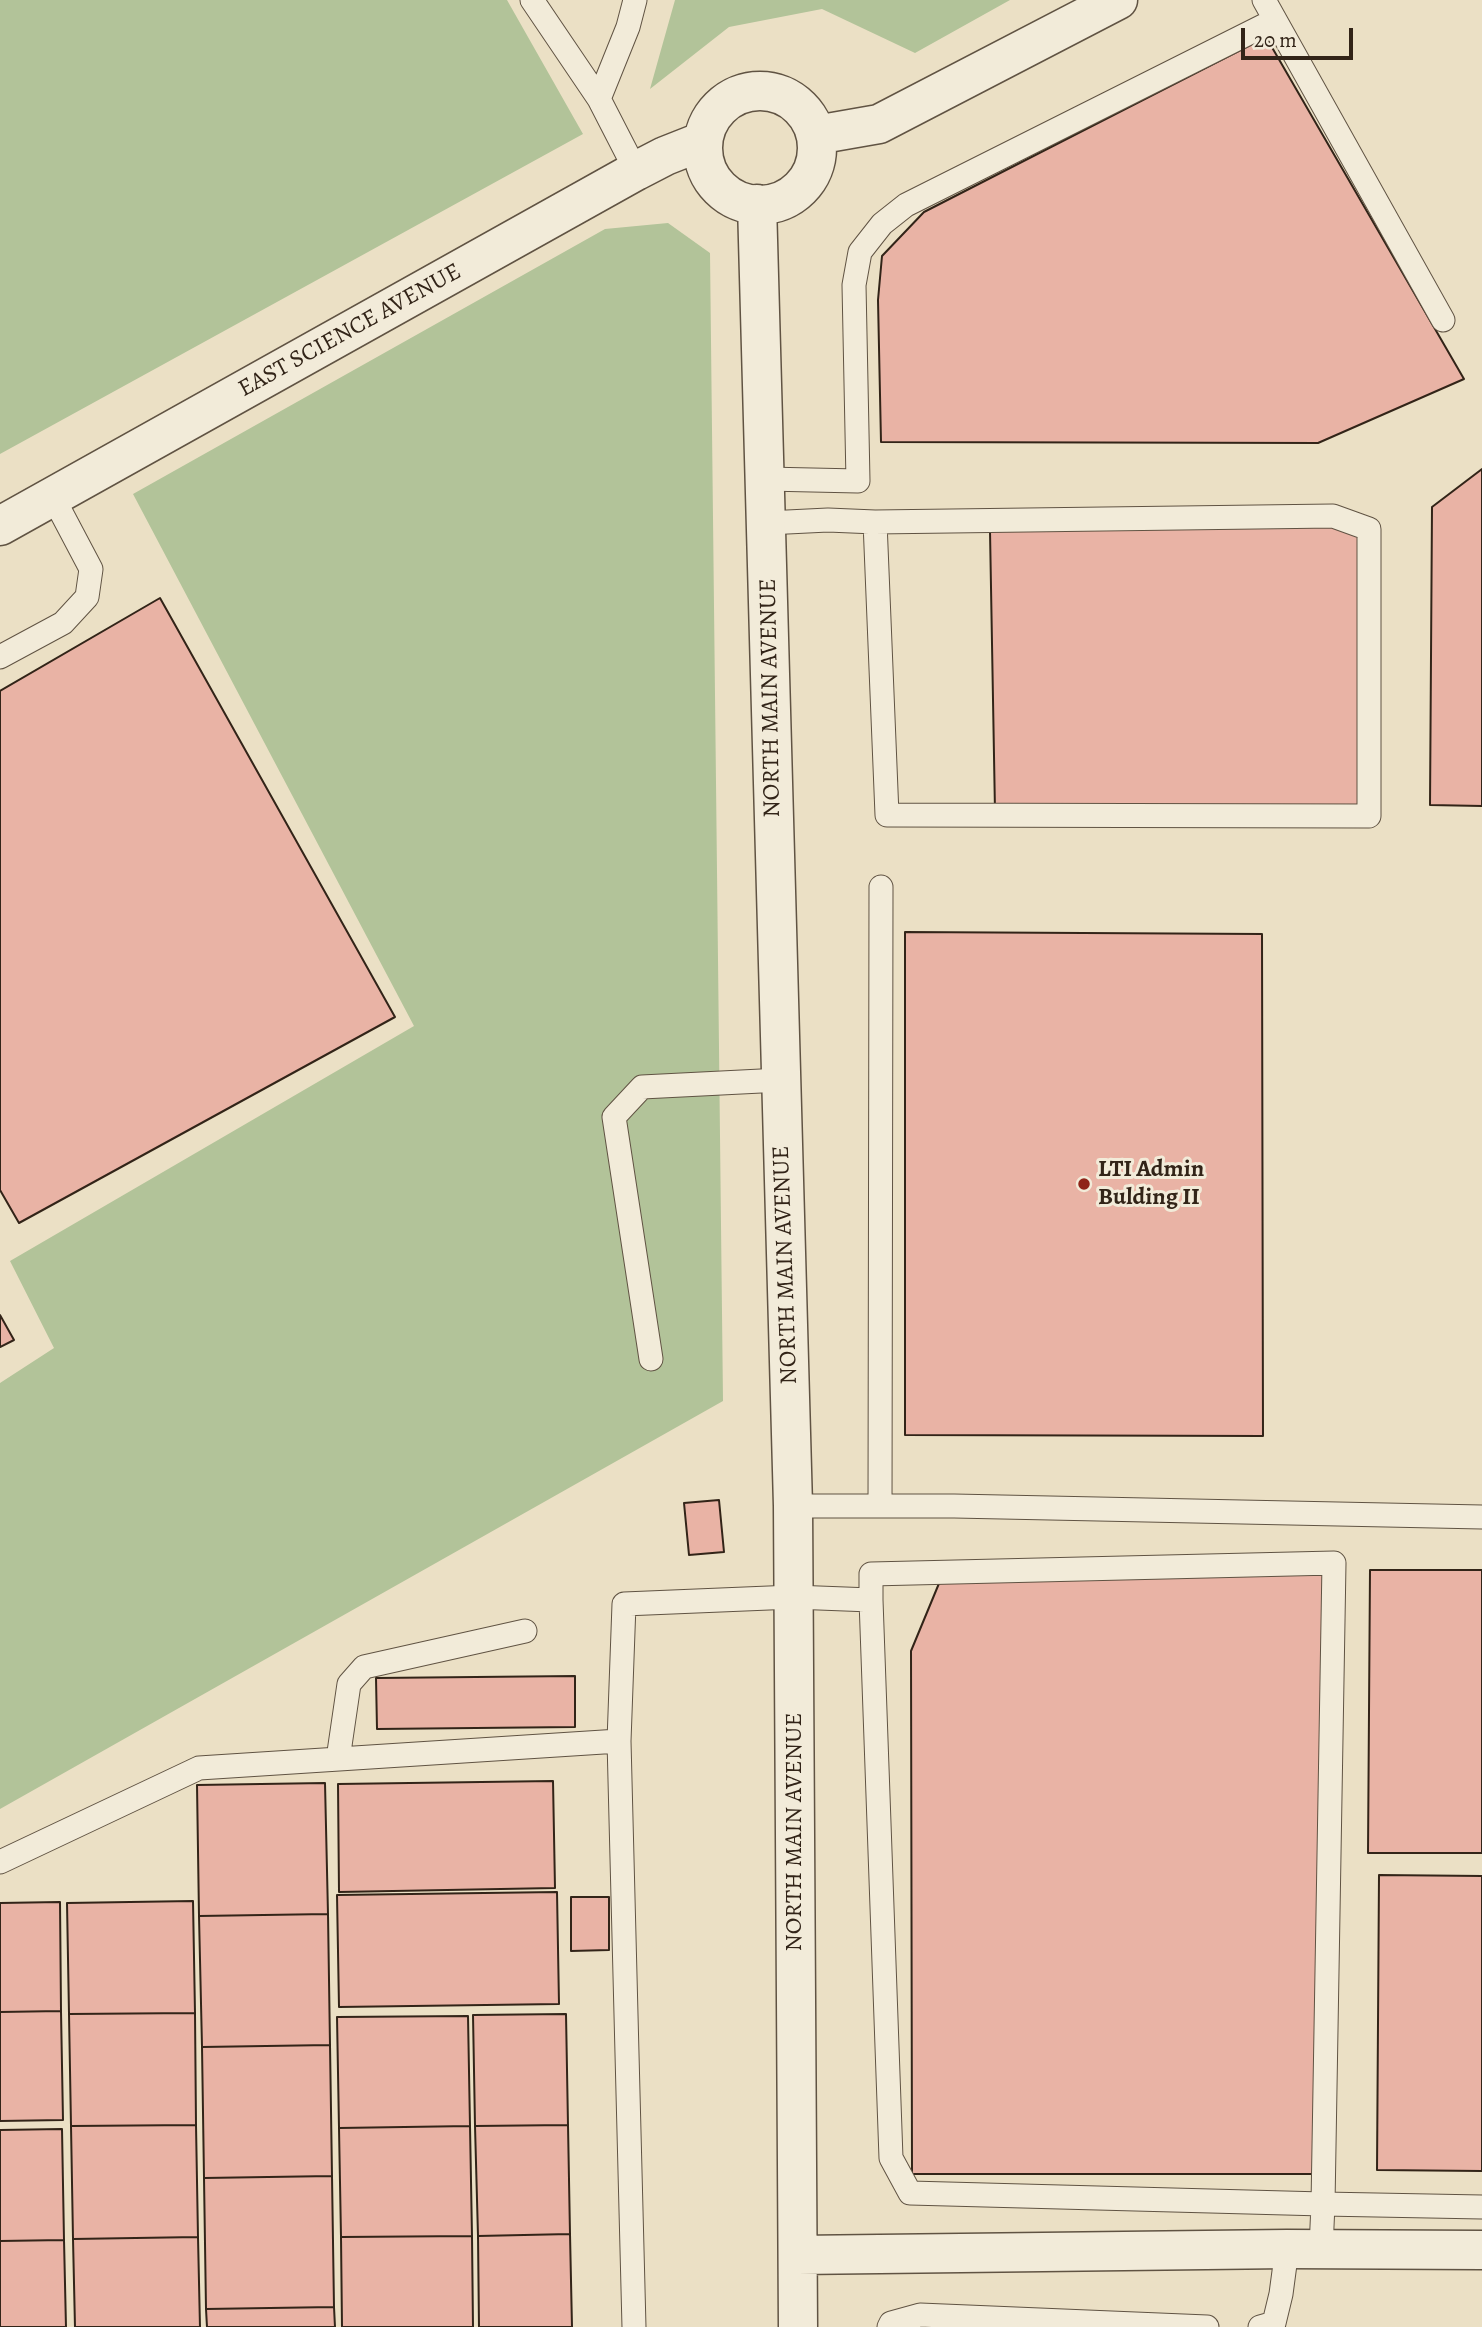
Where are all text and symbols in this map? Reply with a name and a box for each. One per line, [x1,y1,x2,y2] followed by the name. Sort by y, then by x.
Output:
[1244,14,1356,58] scale bar
[1254,26,1297,54] text: 20 m
[234,258,466,404] street label: EAST SCIENCE AVENUE
[755,578,787,818] street label: NORTH MAIN AVENUE
[767,1145,805,1385] street label: NORTH MAIN AVENUE
[1098,1156,1204,1212] place label: LTI Admin Bulding II
[1076,1176,1092,1192] marker: LTI Admin Bulding II
[781,1712,809,1952] street label: NORTH MAIN AVENUE

